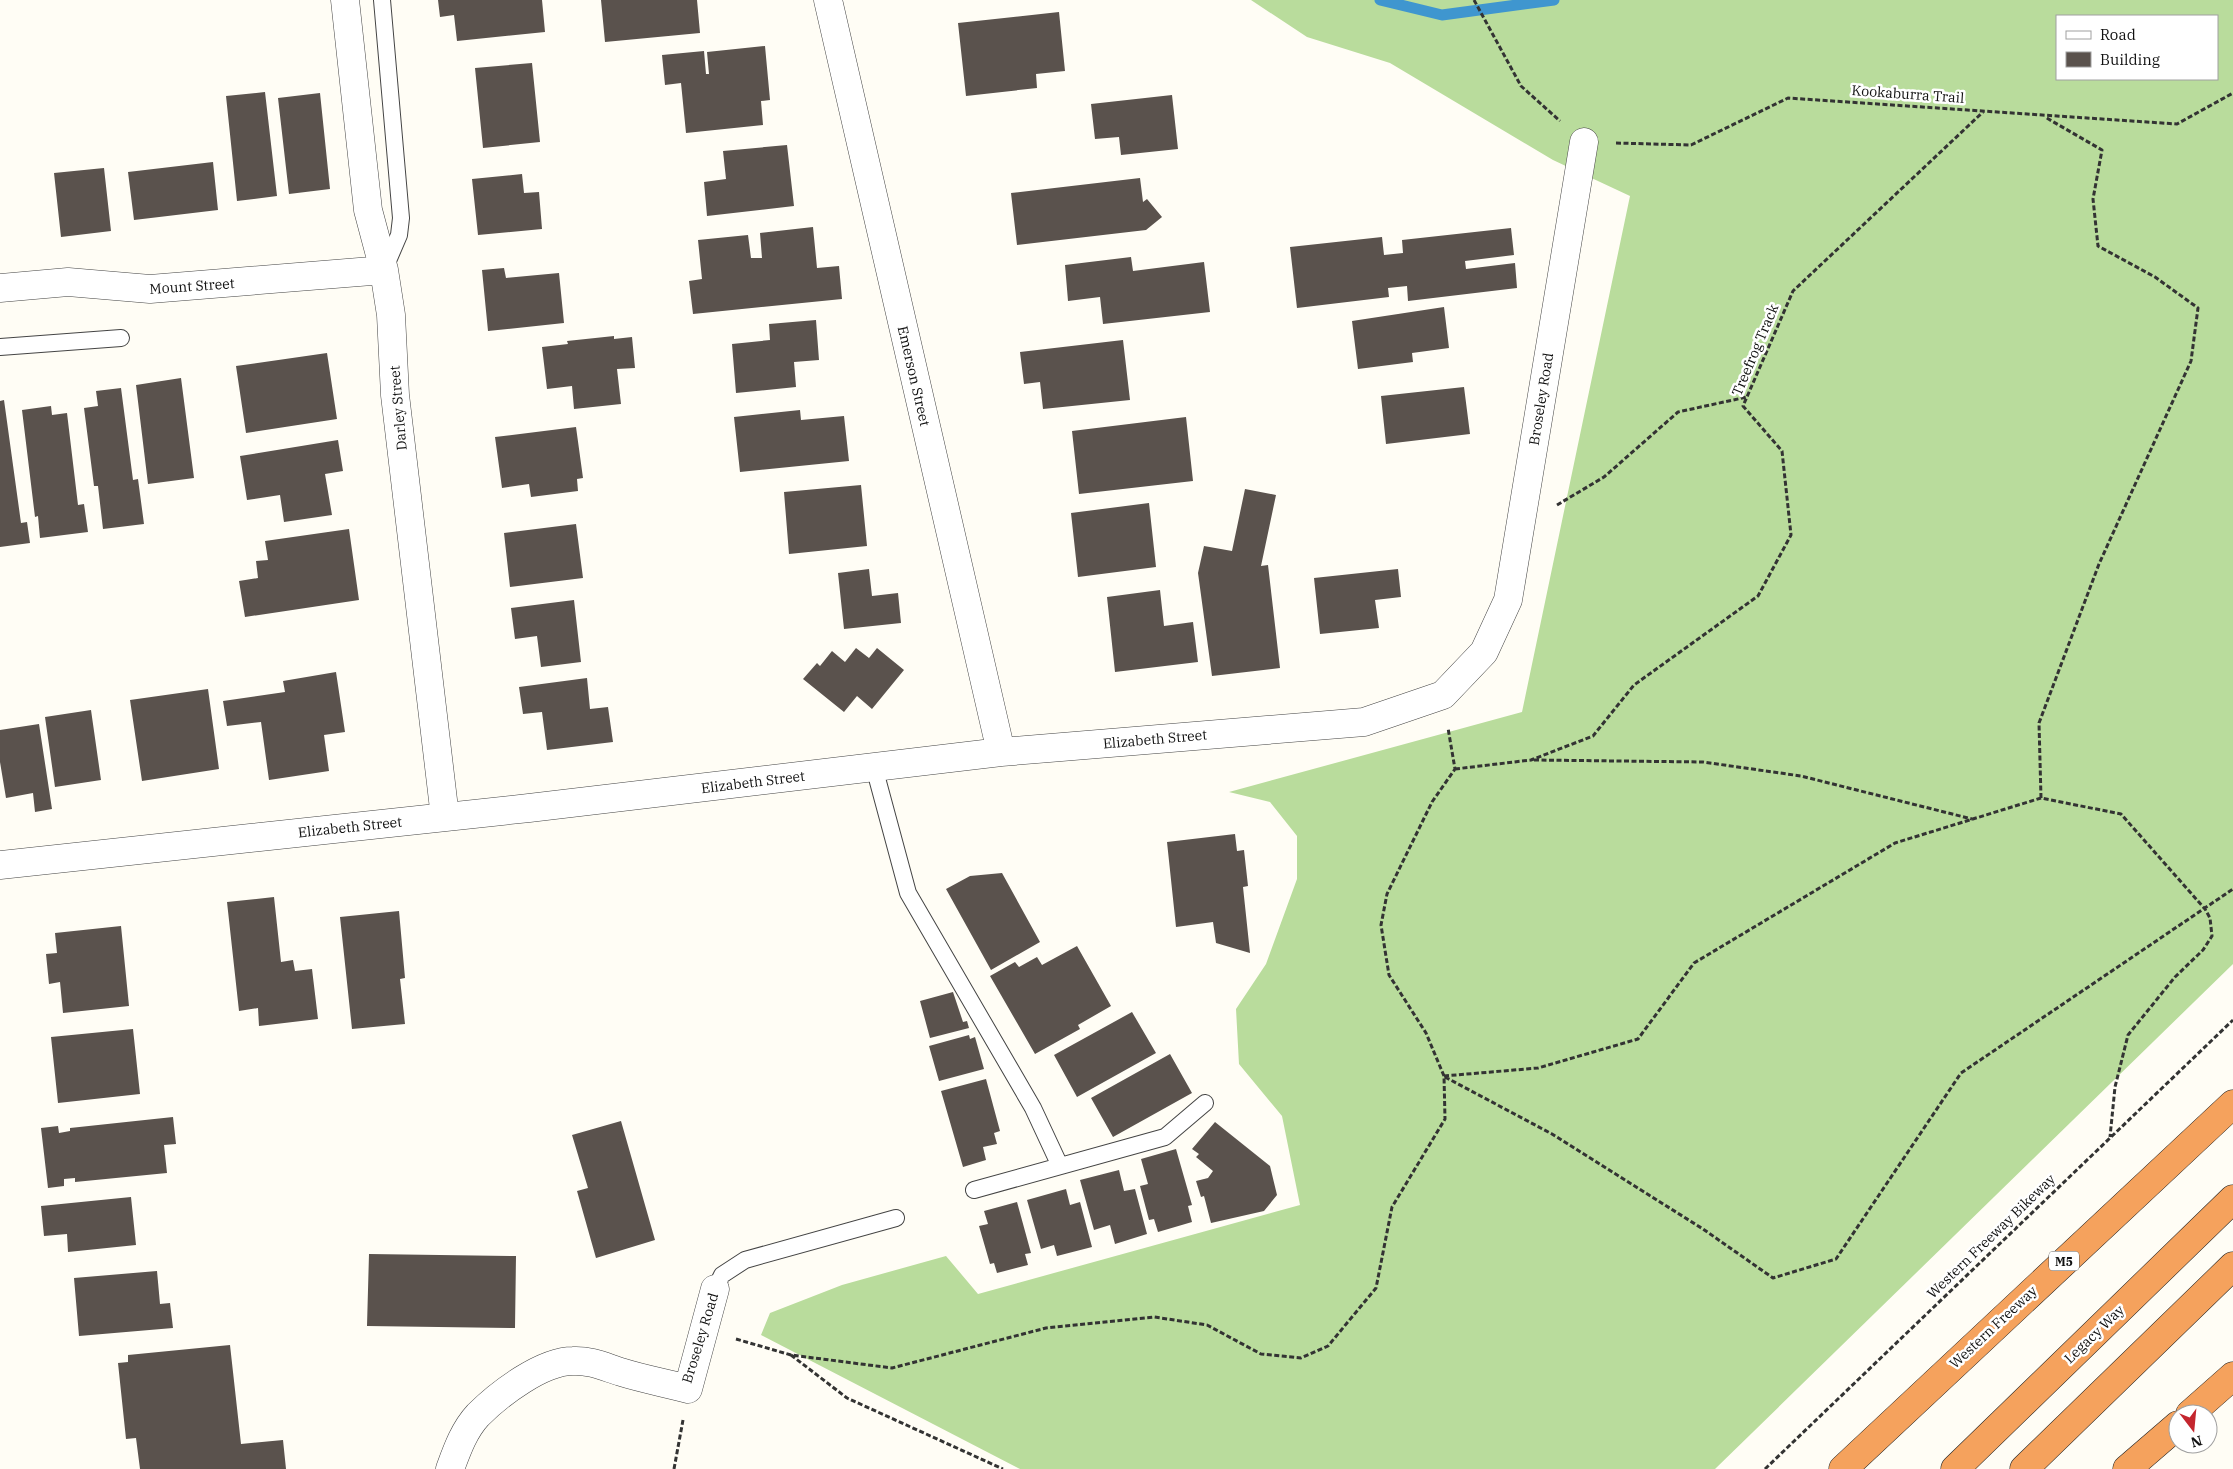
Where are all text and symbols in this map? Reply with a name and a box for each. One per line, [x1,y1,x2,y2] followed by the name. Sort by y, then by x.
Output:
[2056,15,2218,80] legend
[2100,25,2136,44] text: Road
[2100,50,2160,69] text: Building
[1851,81,1965,107] street label: Kookaburra Trail
[149,274,235,298] street label: Mount Street
[1728,301,1783,399] street label: Treefrog Track
[894,324,934,428] street label: Emerson Street
[1525,351,1557,447] street label: Broseley Road
[385,365,411,451] street label: Darley Street
[1102,725,1208,753] street label: Elizabeth Street
[700,767,806,797] street label: Elizabeth Street
[297,813,403,841] street label: Elizabeth Street
[1923,1170,2059,1302] street label: Western Freeway Bikeway
[2049,1252,2079,1270] road number: M5
[1945,1281,2041,1372] street label: Western Freeway
[678,1290,722,1385] street label: Broseley Road
[2060,1301,2128,1367] street label: Legacy Way
[2168,1404,2218,1454] north arrow
[2189,1431,2204,1452] text: N

